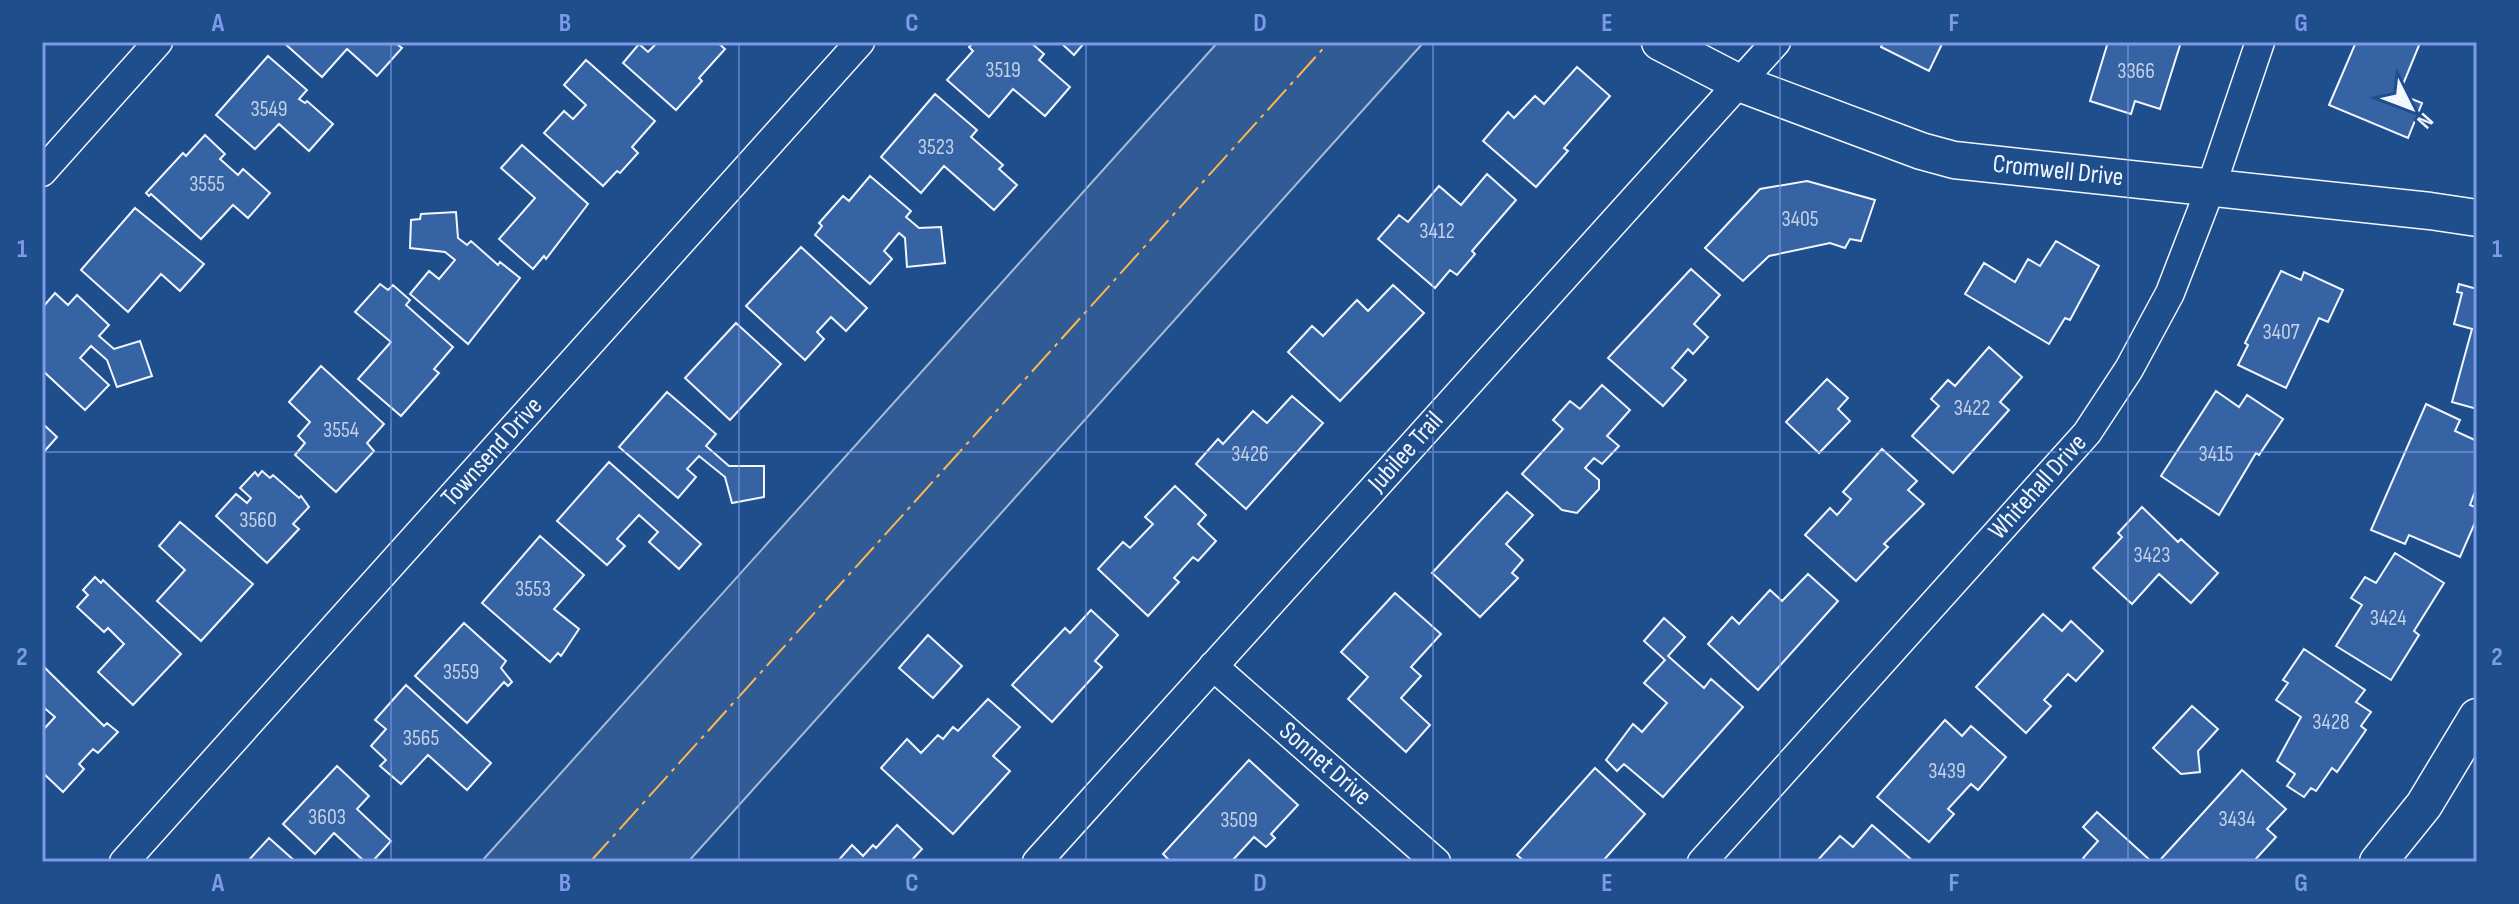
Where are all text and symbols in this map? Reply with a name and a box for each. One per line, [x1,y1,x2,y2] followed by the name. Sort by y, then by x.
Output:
[211,8,225,39] text: A
[559,8,571,39] text: B
[905,8,919,39] text: C
[1253,8,1267,39] text: D
[1601,8,1613,39] text: E
[1949,8,1960,39] text: F
[2294,8,2308,39] text: G
[985,57,1021,84] house number: 3519
[2117,58,2155,85] house number: 3366
[2371,68,2451,148] north arrow
[250,96,288,123] house number: 3549
[2411,107,2439,134] text: N
[918,134,954,161] house number: 3523
[1991,149,2125,193] street label: Cromwell Drive
[189,171,225,198] house number: 3555
[1781,206,1819,233] house number: 3405
[1419,218,1455,245] house number: 3412
[17,234,27,265] text: 1
[2492,234,2502,265] text: 1
[2262,319,2300,346] house number: 3407
[435,391,549,513] street label: Townsend Drive
[1954,395,1990,422] house number: 3422
[1361,406,1450,499] street label: Jubilee Trail
[323,417,359,444] house number: 3554
[1983,428,2093,546] street label: Whitehall Drive
[1231,441,1269,468] house number: 3426
[2198,441,2234,468] house number: 3415
[239,507,277,534] house number: 3560
[2134,542,2170,569] house number: 3423
[515,576,551,603] house number: 3553
[2370,605,2406,632] house number: 3424
[16,642,28,673] text: 2
[2491,642,2503,673] text: 2
[443,659,479,686] house number: 3559
[2312,709,2350,736] house number: 3428
[1273,716,1377,812] street label: Sonnet Drive
[403,725,439,752] house number: 3565
[1928,758,1966,785] house number: 3439
[308,804,346,831] house number: 3603
[2218,806,2256,833] house number: 3434
[1220,807,1258,834] house number: 3509
[211,868,225,899] text: A
[559,868,571,899] text: B
[905,868,919,899] text: C
[1253,868,1267,899] text: D
[1601,868,1613,899] text: E
[1949,868,1960,899] text: F
[2294,868,2308,899] text: G

